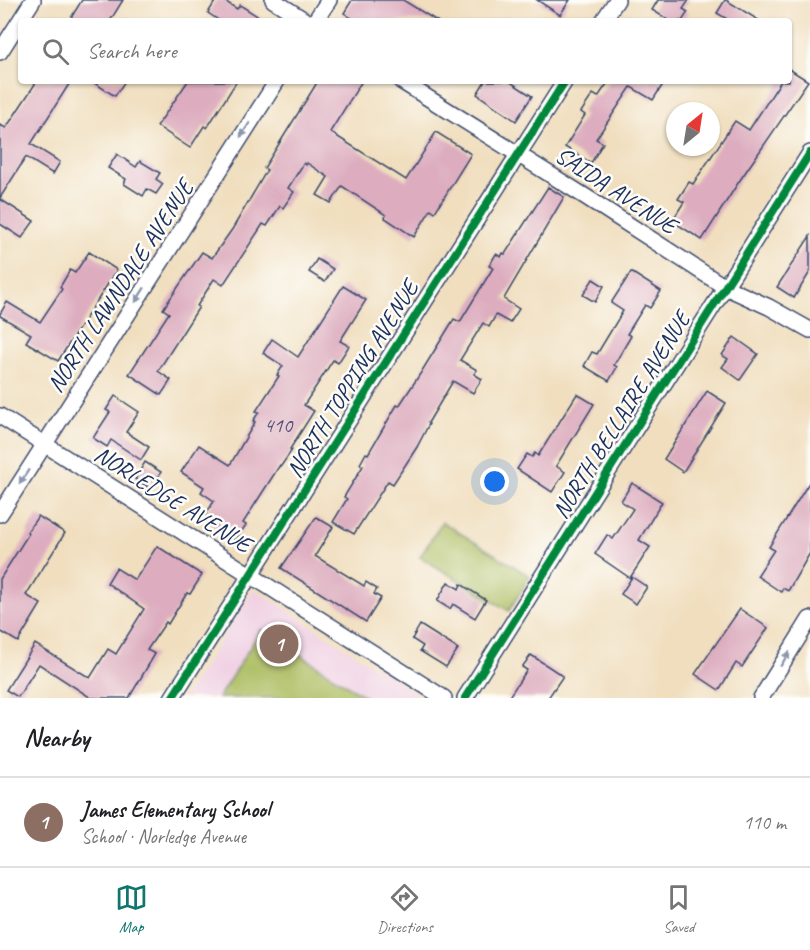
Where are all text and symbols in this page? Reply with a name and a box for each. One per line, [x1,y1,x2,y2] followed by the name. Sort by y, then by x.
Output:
[18,18,792,84] search box
[39,35,72,68] icon: search
[87,37,177,65] text: Search here
[666,102,720,156] north arrow
[240,122,251,138] one-way arrow
[550,140,685,242] street label: SAIDA AVENUE
[40,172,201,398] street label: NORTH LAWNDALE AVENUE
[279,272,427,483] street label: NORTH TOPPING AVENUE
[135,286,146,303] one-way arrow
[545,304,698,524] street label: NORTH BELLAIRE AVENUE
[264,412,294,438] house number: 410
[89,439,260,561] street label: NORLEDGE AVENUE
[480,467,509,496] your location
[19,469,30,485] one-way arrow
[260,622,298,666] pin: 1
[780,651,791,667] one-way arrow
[24,721,89,754] text: Nearby
[81,796,270,824] text: James Elementary School
[39,810,48,835] text: 1
[743,810,786,835] text: 110 m
[81,824,246,849] text: School · Norledge Avenue
[115,881,148,937] tab: Map
[377,881,433,937] tab: Directions
[662,881,695,937] tab: Saved

